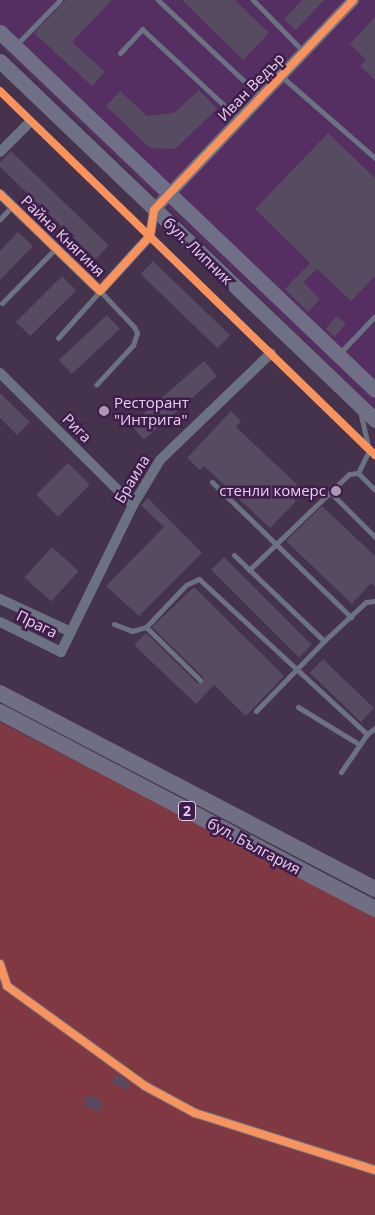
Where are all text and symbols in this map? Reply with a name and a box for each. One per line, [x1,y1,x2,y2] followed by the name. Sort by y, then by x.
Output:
[214,49,288,125] street label: Иван Ведър
[17,192,109,280] street label: Райна Княгиня
[160,214,236,288] street label: бул. Липник
[114,393,189,428] place label: Ресторант "Интрига"
[98,405,110,417] marker: Ресторант "Интрига"
[59,410,95,446] street label: Рига
[111,452,153,506] street label: Браила
[219,482,326,500] place label: стенли комерс
[330,485,342,497] marker: стенли комерс
[14,606,60,642] street label: Прага
[177,799,197,822] road number: 2
[204,814,304,878] street label: бул. България

